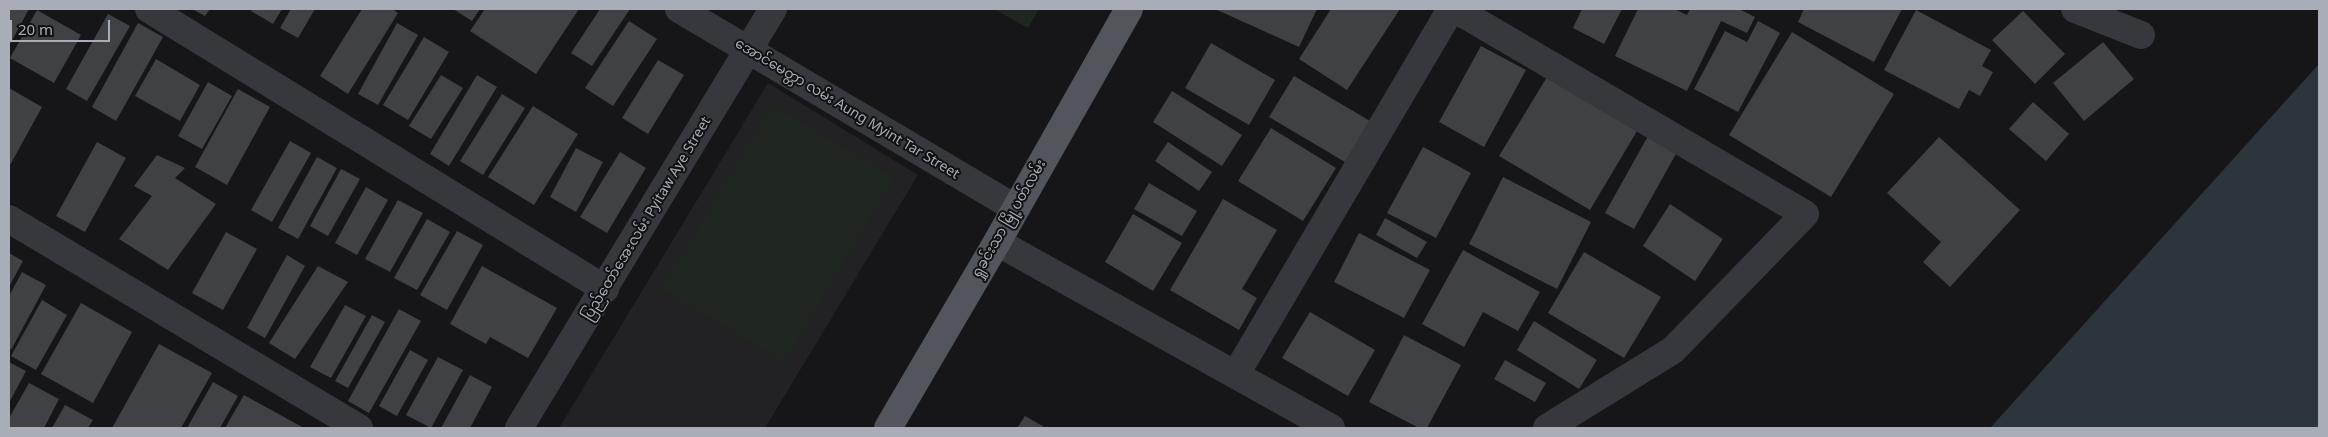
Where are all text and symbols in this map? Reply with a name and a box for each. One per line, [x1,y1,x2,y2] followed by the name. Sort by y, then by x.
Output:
[12,10,112,42] scale bar
[18,19,53,39] text: 20 m
[732,35,962,183] street label: အောင်မေတ္တာ လမ်း Aung Myint Tar Street
[579,114,715,324] street label: ပြည်တော်အေးလမ်း Pyitaw Aye Street
[968,157,1050,281] street label: ရှုခင်းသာ မြို့ပတ်လမ်း

